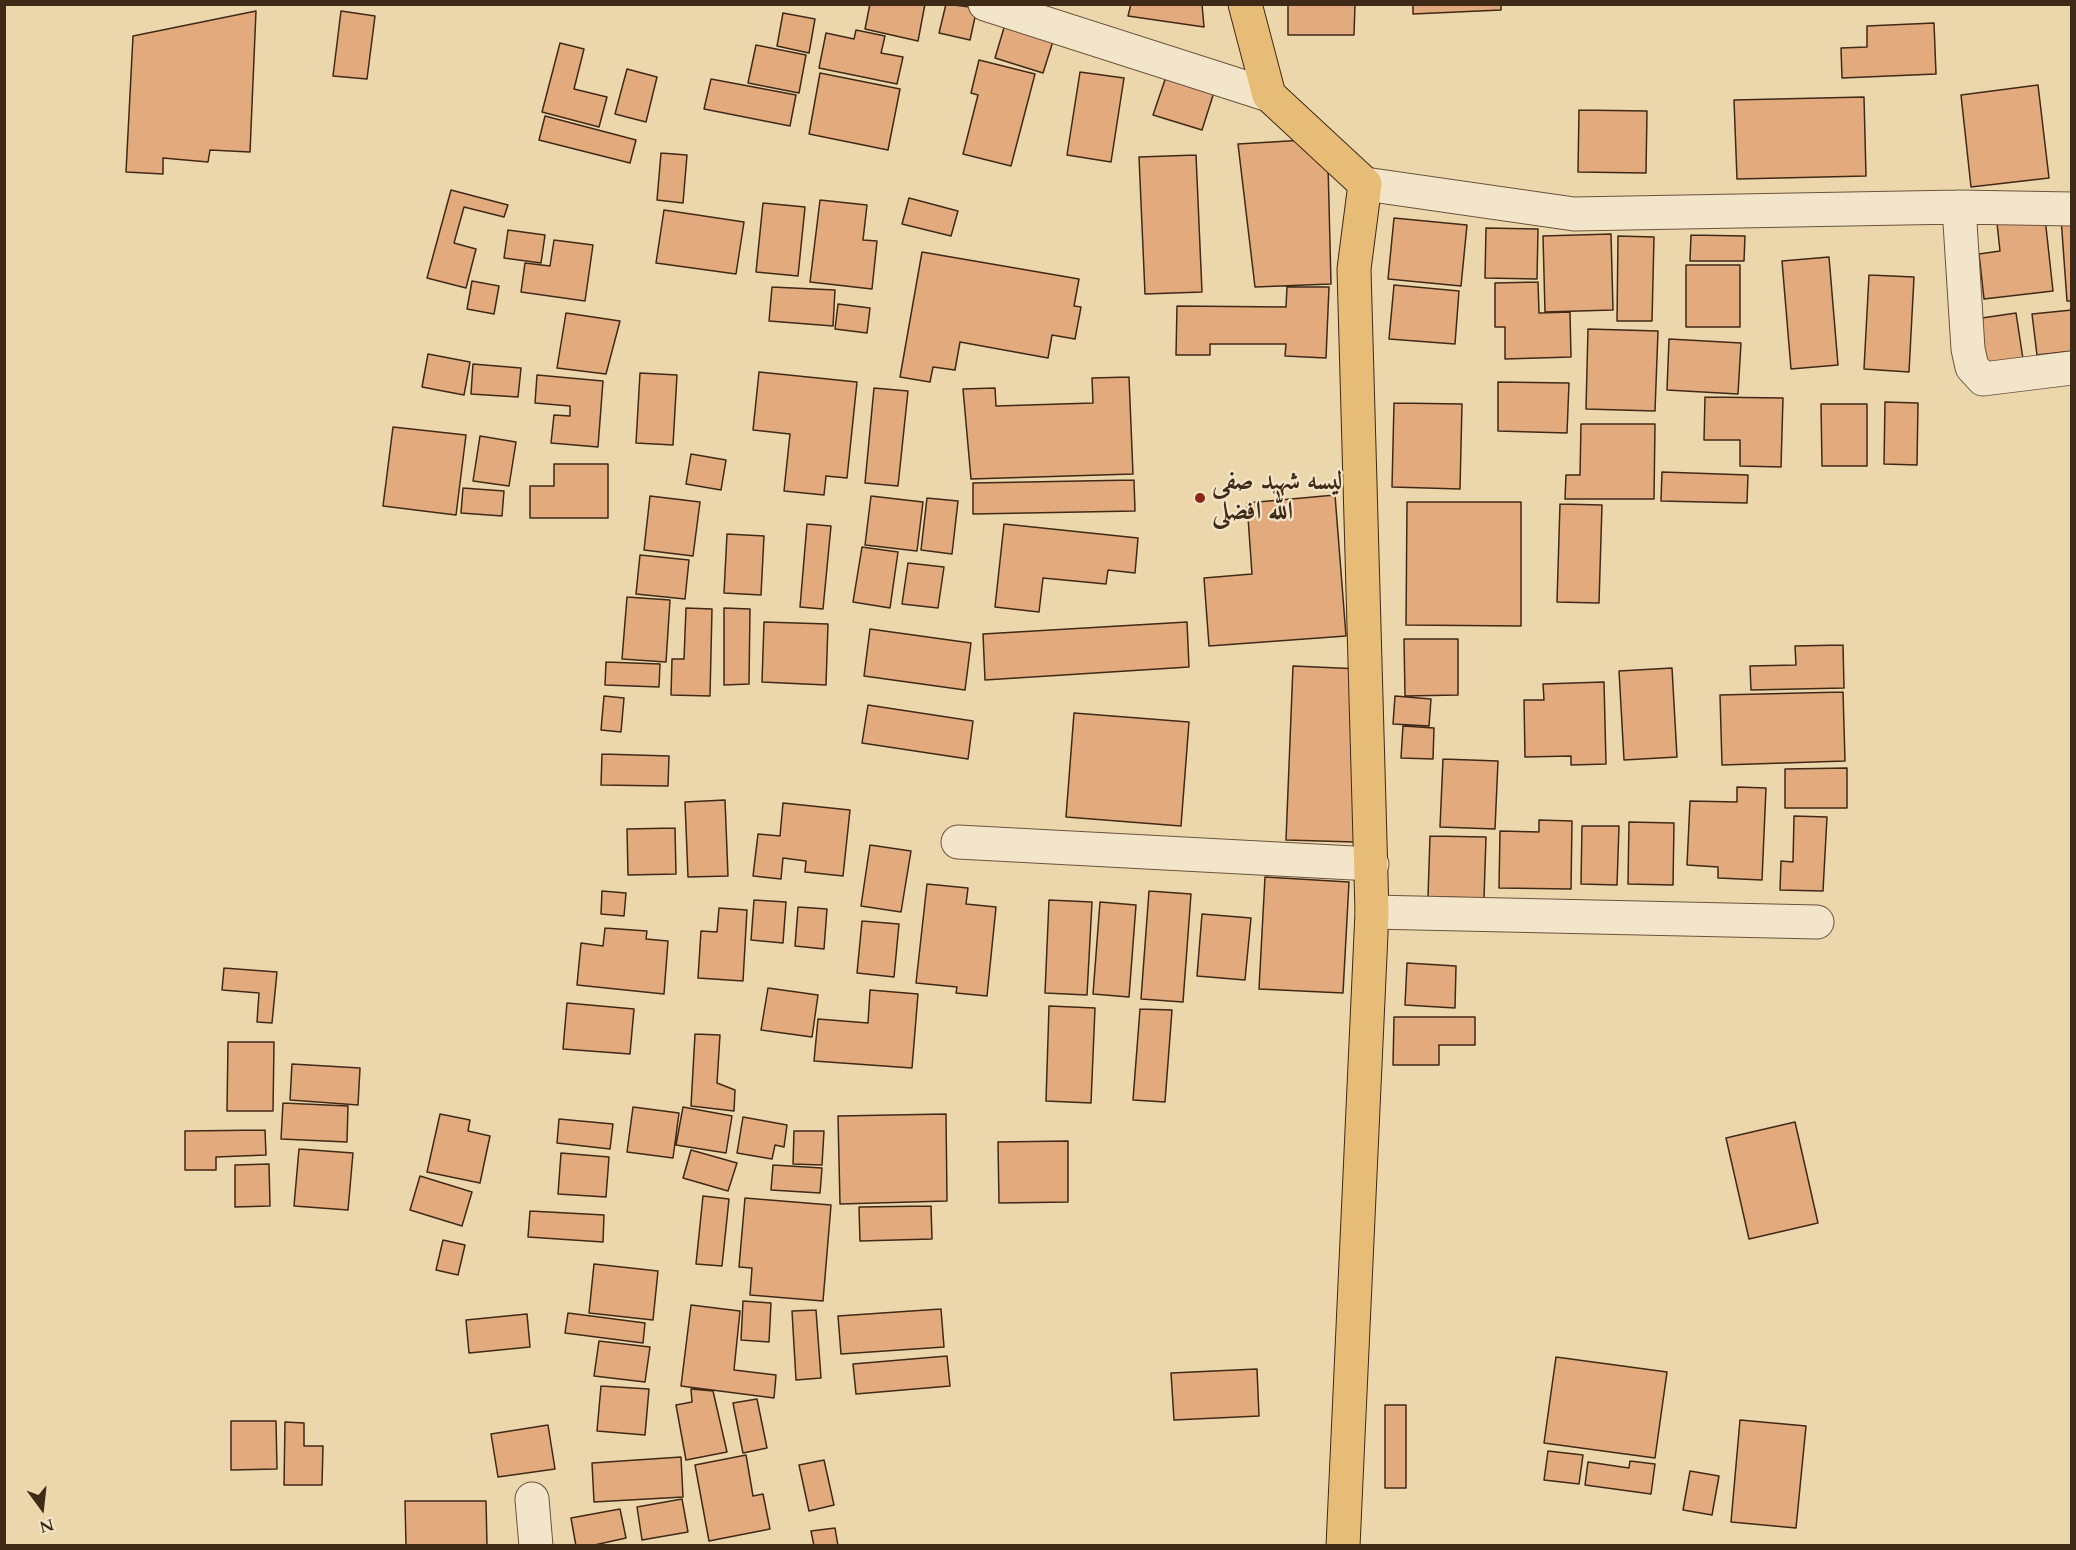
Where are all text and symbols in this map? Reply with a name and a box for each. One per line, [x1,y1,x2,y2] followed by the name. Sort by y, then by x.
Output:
[1212,467,1343,528] place label: لیسه شهید صفی الله افضلی
[1193,491,1207,505] marker: لیسه شهید صفی الله افضلی
[12,1478,72,1538] north arrow
[37,1513,56,1538] text: N

